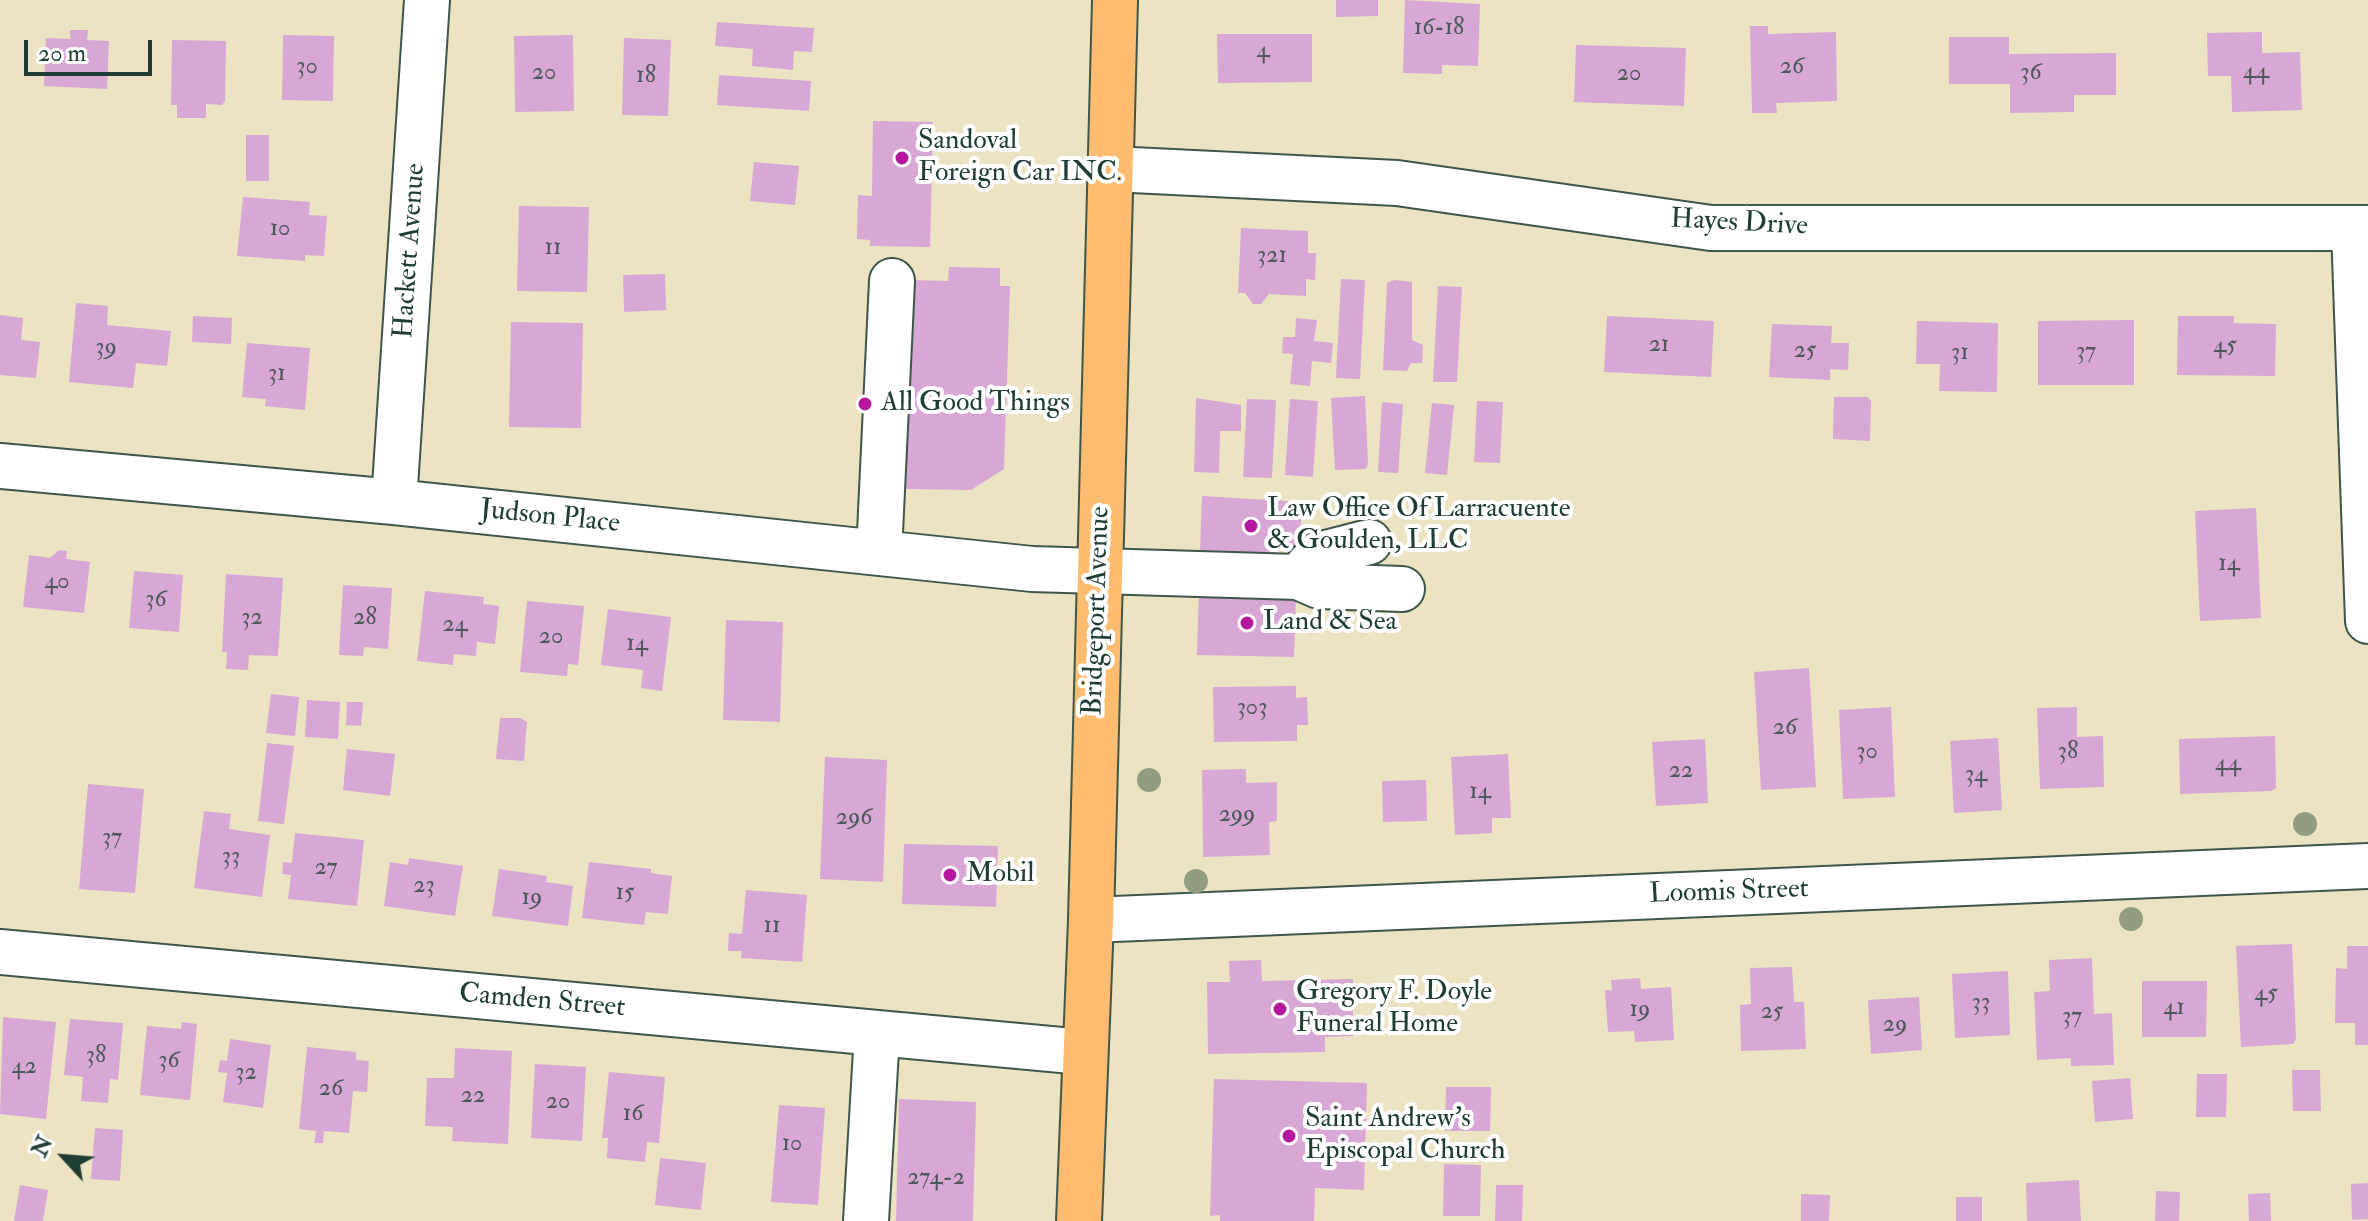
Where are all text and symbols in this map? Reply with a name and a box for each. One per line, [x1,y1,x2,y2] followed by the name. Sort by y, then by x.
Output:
[1414,15,1464,43] house number: 16-18
[28,24,156,74] scale bar
[38,38,86,69] text: 20 m
[1257,38,1269,66] house number: 4
[296,54,318,82] house number: 30
[1780,54,1804,82] house number: 26
[2243,59,2269,87] house number: 44
[532,60,556,88] house number: 20
[2020,60,2042,88] house number: 36
[1617,61,1641,89] house number: 20
[636,63,656,91] house number: 18
[918,125,1122,191] place label: Sandoval Foreign Car INC.
[893,149,911,167] marker: Sandoval Foreign Car INC.
[388,162,434,340] street label: Hackett Avenue
[1669,204,1809,244] street label: Hayes Drive
[270,216,290,244] house number: 10
[544,235,562,263] house number: 11
[1257,243,1287,271] house number: 321
[1649,332,1669,360] house number: 21
[2213,333,2237,361] house number: 45
[95,335,117,363] house number: 39
[1794,338,1816,366] house number: 25
[2076,339,2096,367] house number: 37
[1951,340,1969,368] house number: 31
[268,361,286,389] house number: 31
[881,387,1070,421] place label: All Good Things
[856,395,874,413] marker: All Good Things
[1267,493,1570,559] place label: Law Office Of Larracuente & Goulden, LLC
[478,494,622,542] street label: Judson Place
[1078,506,1118,716] street label: Bridgeport Avenue
[1242,517,1260,535] marker: Law Office Of Larracuente & Goulden, LLC
[2218,551,2240,579] house number: 14
[44,569,70,597] house number: 40
[145,587,167,615] house number: 36
[241,605,263,633] house number: 32
[353,605,377,633] house number: 28
[1263,606,1397,640] place label: Land & Sea
[442,612,468,640] house number: 24
[1238,614,1256,632] marker: Land & Sea
[539,624,563,652] house number: 20
[626,631,648,659] house number: 14
[1237,695,1267,723] house number: 303
[1773,715,1797,743] house number: 26
[1856,739,1878,767] house number: 30
[2058,739,2078,767] house number: 38
[2215,751,2241,779] house number: 44
[1669,758,1693,786] house number: 22
[1965,762,1987,790] house number: 34
[1469,779,1491,807] house number: 14
[1219,802,1255,830] house number: 299
[836,805,872,833] house number: 296
[102,825,122,853] house number: 37
[222,844,240,872] house number: 33
[314,855,338,883] house number: 27
[966,858,1034,892] place label: Mobil
[941,866,959,884] marker: Mobil
[413,873,435,901] house number: 23
[1649,873,1809,913] street label: Loomis Street
[615,880,635,908] house number: 15
[522,885,542,913] house number: 19
[763,913,781,941] house number: 11
[1296,976,1492,1042] place label: Gregory F. Doyle Funeral Home
[457,978,627,1026] street label: Camden Street
[2254,981,2278,1009] house number: 45
[1972,990,1990,1018] house number: 33
[2163,995,2185,1023] house number: 41
[1630,997,1650,1025] house number: 19
[1761,999,1783,1027] house number: 25
[1271,1000,1289,1018] marker: Gregory F. Doyle Funeral Home
[2062,1004,2082,1032] house number: 37
[1883,1012,1907,1040] house number: 29
[86,1043,106,1071] house number: 38
[158,1048,180,1076] house number: 36
[11,1054,37,1082] house number: 42
[235,1060,257,1088] house number: 32
[319,1076,343,1104] house number: 26
[461,1083,485,1111] house number: 22
[546,1089,570,1117] house number: 20
[623,1101,643,1129] house number: 16
[1305,1103,1505,1169] place label: Saint Andrew's Episcopal Church
[24,1117,104,1197] north arrow
[1280,1127,1298,1145] marker: Saint Andrew's Episcopal Church
[26,1131,59,1161] text: N
[782,1131,802,1159] house number: 10
[907,1165,965,1193] house number: 274-2

